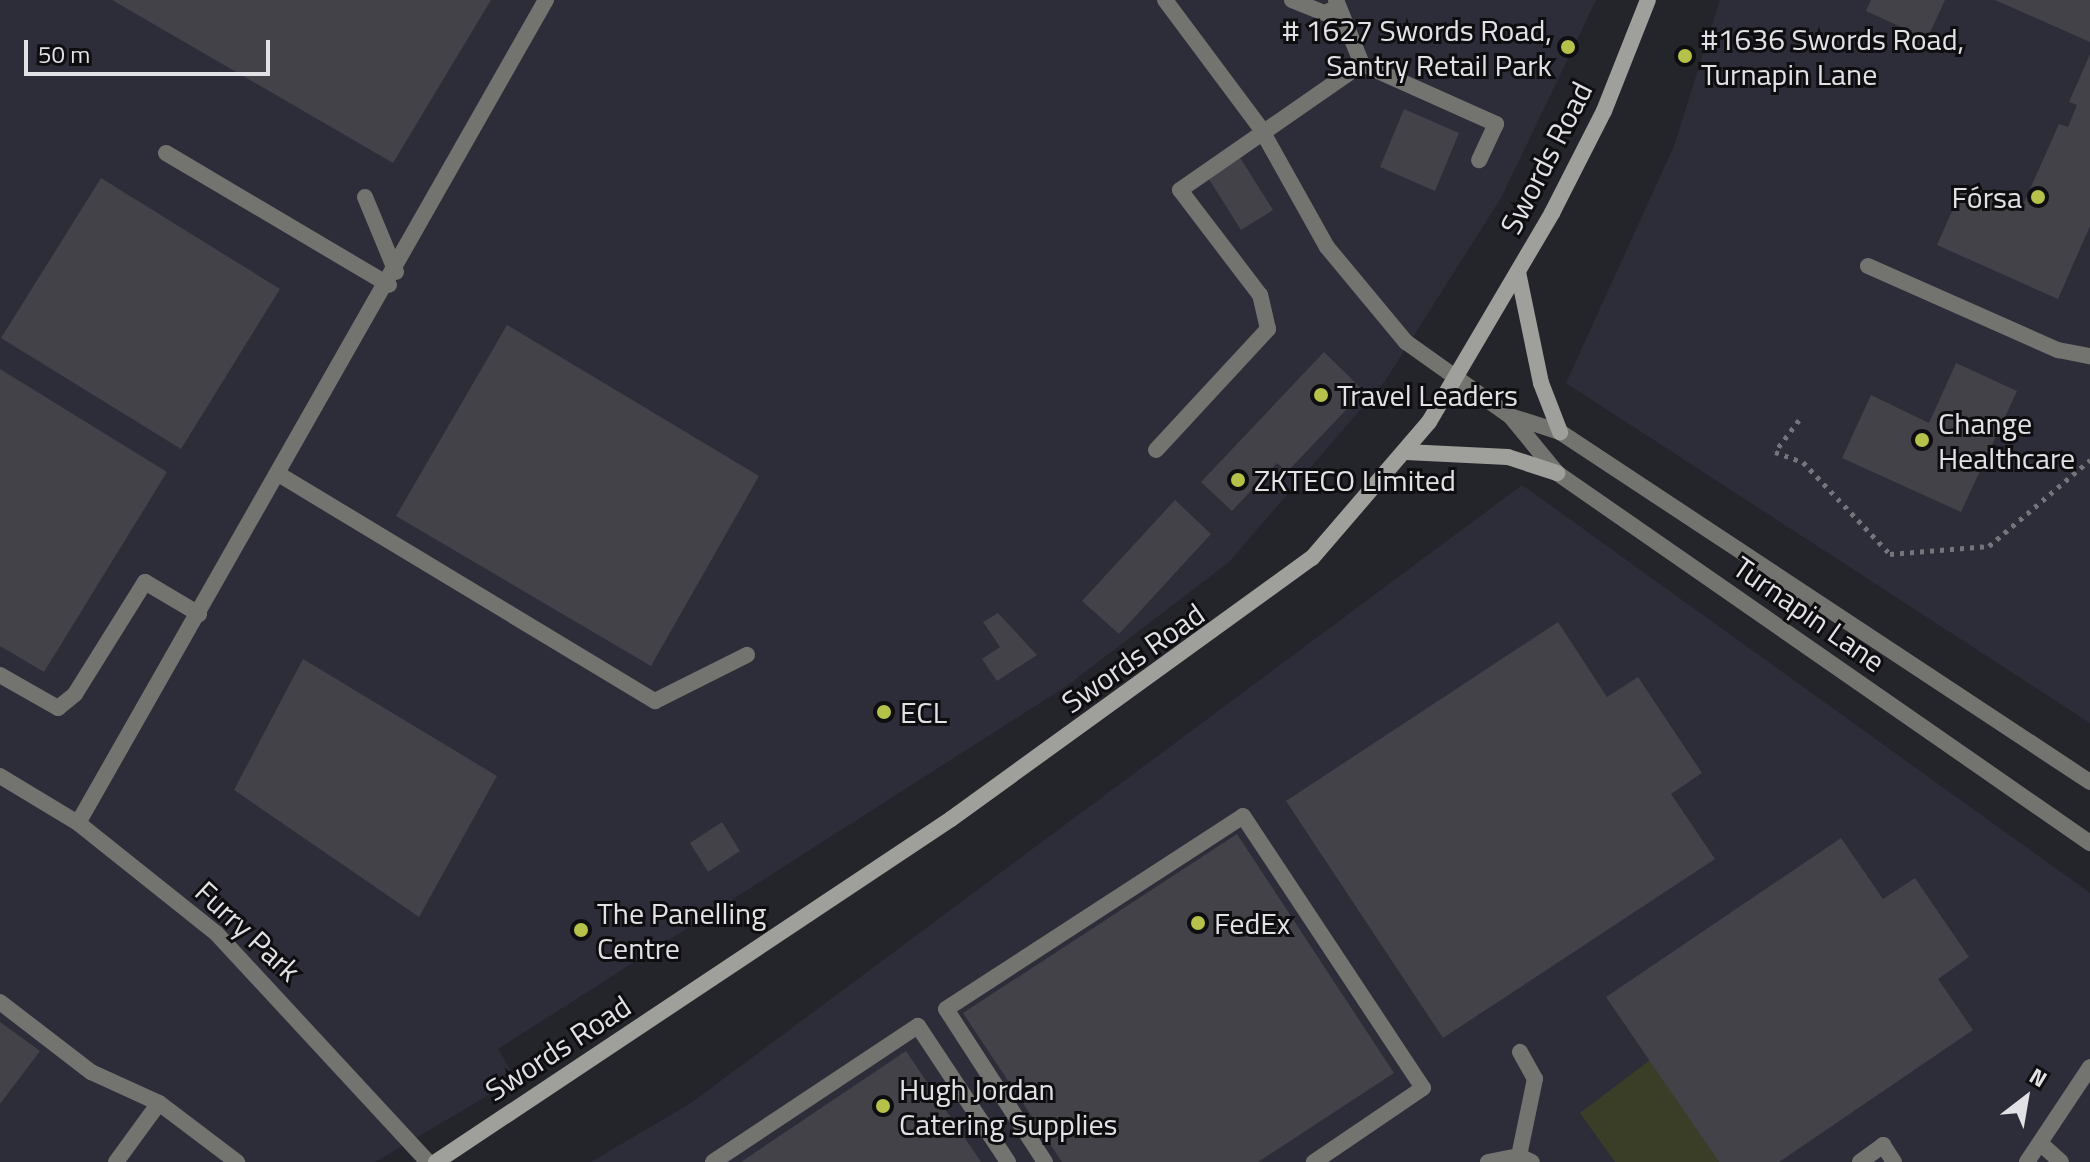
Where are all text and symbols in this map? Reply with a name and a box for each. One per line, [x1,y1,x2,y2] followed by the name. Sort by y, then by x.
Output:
[1282,12,1552,82] place label: # 1627 Swords Road, Santry Retail Park
[1701,21,1964,92] place label: #1636 Swords Road, Turnapin Lane
[28,24,274,74] scale bar
[38,36,90,72] text: 50 m
[1559,38,1577,56] marker: # 1627 Swords Road, Santry Retail Park
[1676,47,1694,65] marker: #1636 Swords Road, Turnapin Lane
[1492,76,1600,240] street label: Swords Road
[1952,179,2022,215] place label: Fórsa
[2029,188,2047,206] marker: Fórsa
[1337,377,1518,413] place label: Travel Leaders
[1312,386,1330,404] marker: Travel Leaders
[1938,405,2075,476] place label: Change Healthcare
[1913,431,1931,449] marker: Change Healthcare
[1254,462,1456,498] place label: ZKTECO Limited
[1229,471,1247,489] marker: ZKTECO Limited
[1726,549,1892,679] street label: Turnapin Lane
[1055,596,1211,720] street label: Swords Road
[900,694,947,730] place label: ECL
[875,703,893,721] marker: ECL
[188,873,308,989] street label: Furry Park
[597,895,767,966] place label: The Panelling Centre
[1214,905,1290,941] place label: FedEx
[1189,914,1207,932] marker: FedEx
[572,921,590,939] marker: The Panelling Centre
[479,988,637,1108] street label: Swords Road
[1986,1058,2066,1138] north arrow
[2023,1059,2054,1096] text: N
[899,1071,1118,1142] place label: Hugh Jordan Catering Supplies
[874,1097,892,1115] marker: Hugh Jordan Catering Supplies

